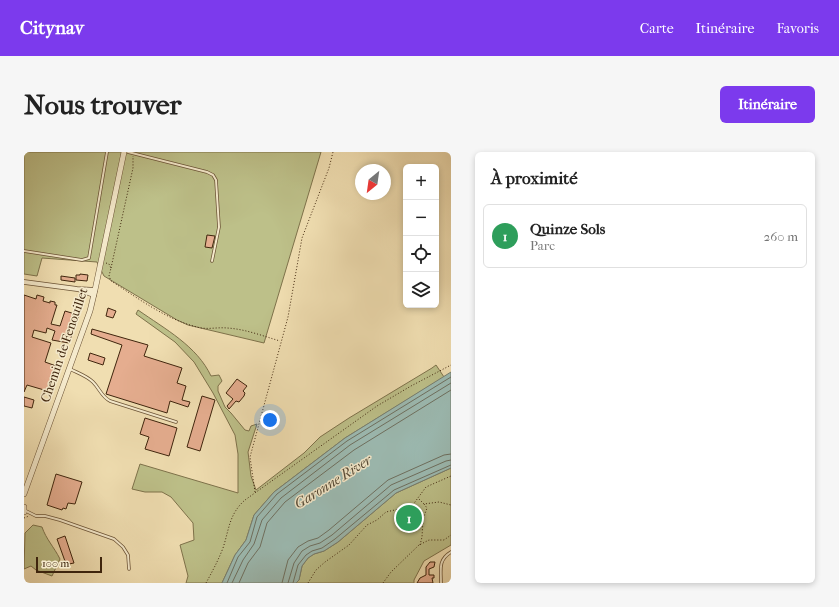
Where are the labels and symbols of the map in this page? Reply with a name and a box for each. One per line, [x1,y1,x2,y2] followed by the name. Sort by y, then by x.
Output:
[355,164,391,200] north arrow
[37,285,91,404] street label: Chemin de Fenouillet
[260,410,280,430] your location
[291,451,376,512] water label: Garonne River
[396,503,422,533] pin: 1
[36,555,102,574] scale bar

